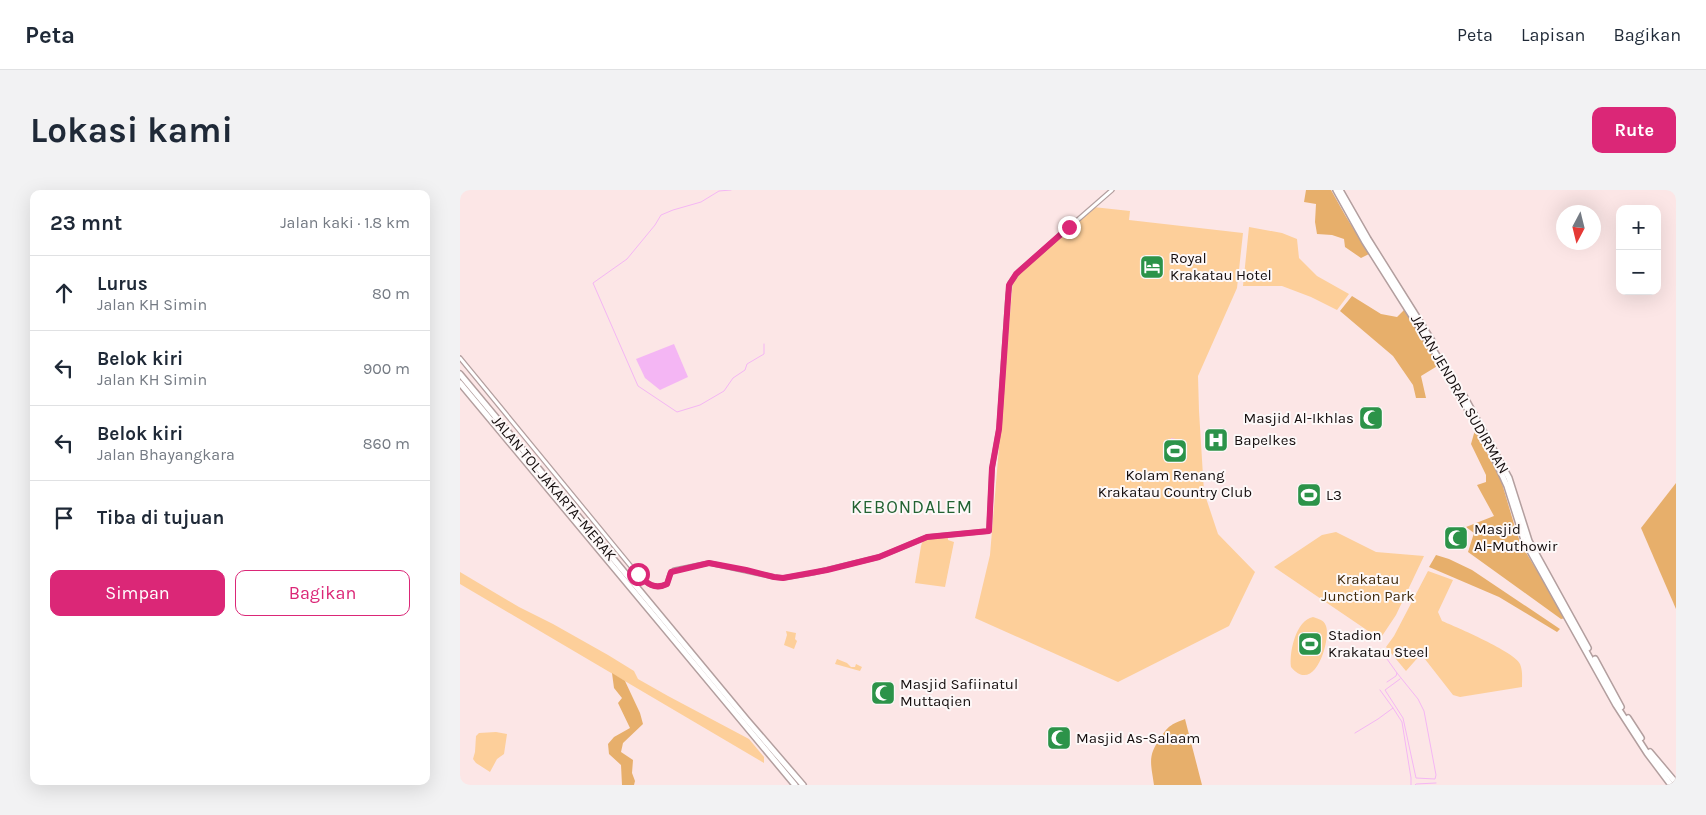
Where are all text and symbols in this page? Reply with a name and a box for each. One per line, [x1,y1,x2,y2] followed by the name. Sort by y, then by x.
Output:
[25,21,75,49] text: Peta
[1457,24,1493,46] text: Peta
[1521,24,1585,46] text: Lapisan
[1613,24,1681,46] text: Bagikan
[1592,107,1676,153] button: Rute
[30,110,233,151] text: Lokasi kami
[1556,205,1601,250] north arrow
[1616,205,1661,295] map controls
[1616,205,1661,250] button: +
[50,211,122,235] text: 23 mnt
[280,213,410,232] text: Jalan kaki · 1.8 km
[1058,216,1081,239] route end
[1170,249,1272,284] place label: Royal Krakatau Hotel
[1616,250,1661,295] button: −
[1139,254,1165,280] hotel icon: Royal Krakatau Hotel
[97,273,148,295] text: Lurus
[50,279,78,307] icon: ahead
[372,284,410,303] text: 80 m
[97,295,207,314] text: Jalan KH Simin
[1407,311,1513,477] street label: JALAN JENDRAL SUDIRMAN
[97,348,183,370] text: Belok kiri
[50,354,78,382] icon: left
[363,359,410,378] text: 900 m
[97,370,207,389] text: Jalan KH Simin
[1358,405,1384,431] mosque icon: Masjid Al-Ikhlas
[1243,409,1354,427] place label: Masjid Al-Ikhlas
[488,412,620,564] street label: JALAN TOL JAKARTA–MERAK
[97,423,183,445] text: Belok kiri
[1203,427,1229,453] hospital icon: Bapelkes
[50,429,78,457] icon: left
[1234,431,1296,449] place label: Bapelkes
[363,434,410,453] text: 860 m
[1162,438,1188,464] sports icon: Kolam Renang Krakatau Country Club
[97,445,235,464] text: Jalan Bhayangkara
[1098,466,1252,501] place label: Kolam Renang Krakatau Country Club
[1296,482,1322,508] sports icon: L3
[1326,486,1342,504] place label: L3
[851,496,973,518] district label: KEBONDALEM
[50,504,78,532] icon: arrive
[97,507,224,529] text: Tiba di tujuan
[1474,520,1558,555] place label: Masjid Al-Muthowir
[1443,525,1469,551] mosque icon: Masjid Al-Muthowir
[627,563,650,586] route start
[50,570,225,616] button: Simpan
[235,570,410,616] button: Bagikan
[1321,570,1415,605] park label: Krakatau Junction Park
[1328,626,1428,661] place label: Stadion Krakatau Steel
[1297,631,1323,657] sports icon: Stadion Krakatau Steel
[900,675,1018,710] place label: Masjid Safiinatul Muttaqien
[870,680,896,706] mosque icon: Masjid Safiinatul Muttaqien
[1046,725,1072,751] mosque icon: Masjid As-Salaam
[1076,729,1200,747] place label: Masjid As-Salaam

